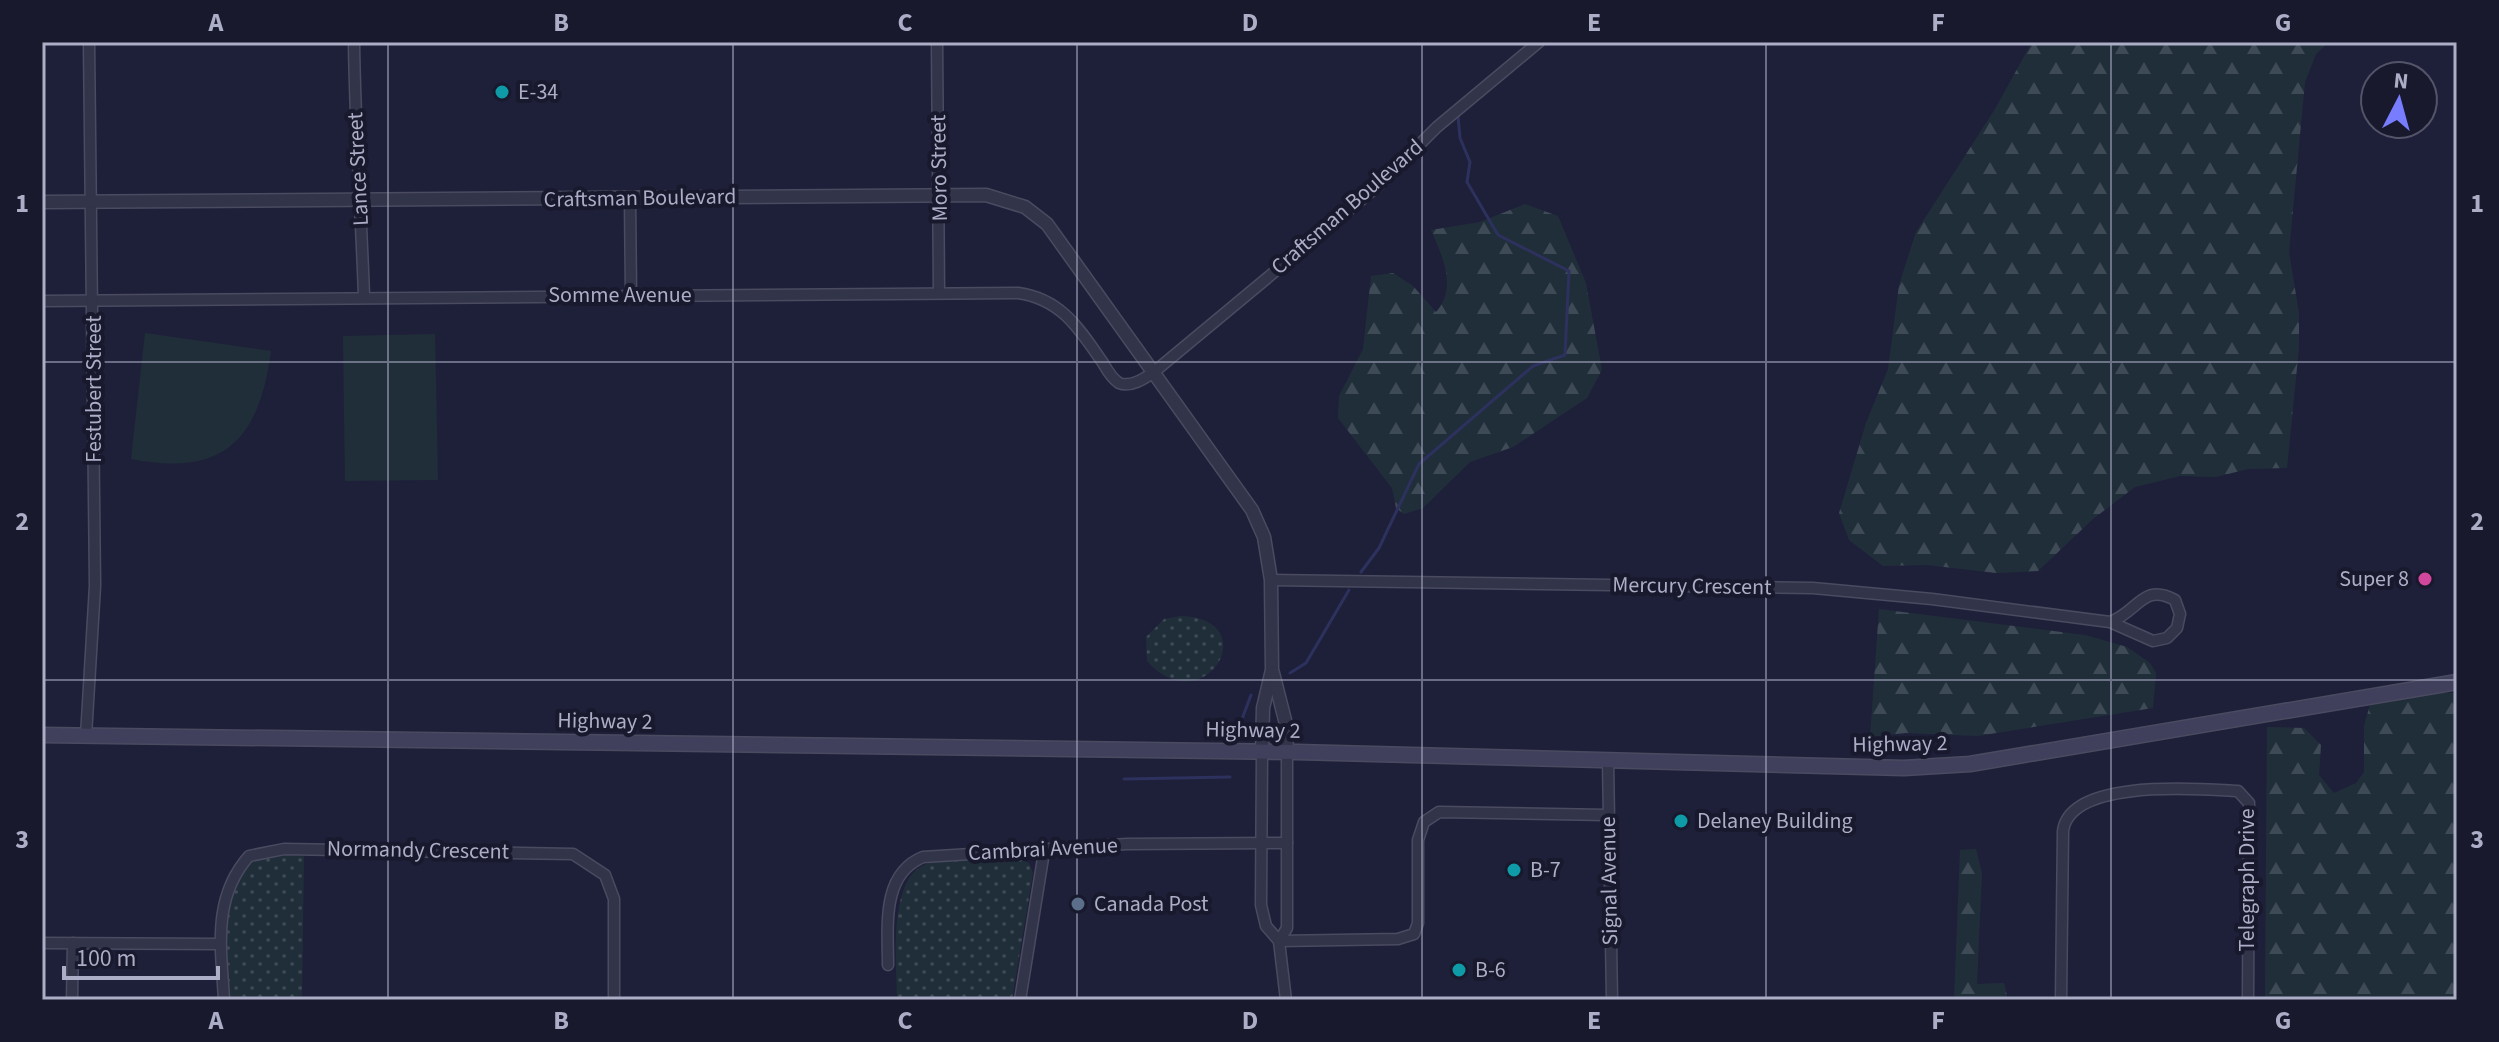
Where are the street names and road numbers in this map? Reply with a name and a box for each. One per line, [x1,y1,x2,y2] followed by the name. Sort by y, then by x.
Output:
[339,111,377,227] street label: Lance Street
[922,114,956,222] street label: Moro Street
[1264,132,1430,282] street label: Craftsman Boulevard
[543,180,737,216] street label: Craftsman Boulevard
[548,279,692,311] street label: Somme Avenue
[78,315,110,463] street label: Festubert Street
[1612,569,1772,603] street label: Mercury Crescent
[557,704,653,738] street label: Highway 2
[1205,713,1301,747] street label: Highway 2
[1852,727,1948,761] street label: Highway 2
[2231,808,2263,952] street label: Telegraph Drive
[1592,816,1626,946] street label: Signal Avenue
[967,829,1119,869] street label: Cambrai Avenue
[327,832,510,868] street label: Normandy Crescent

